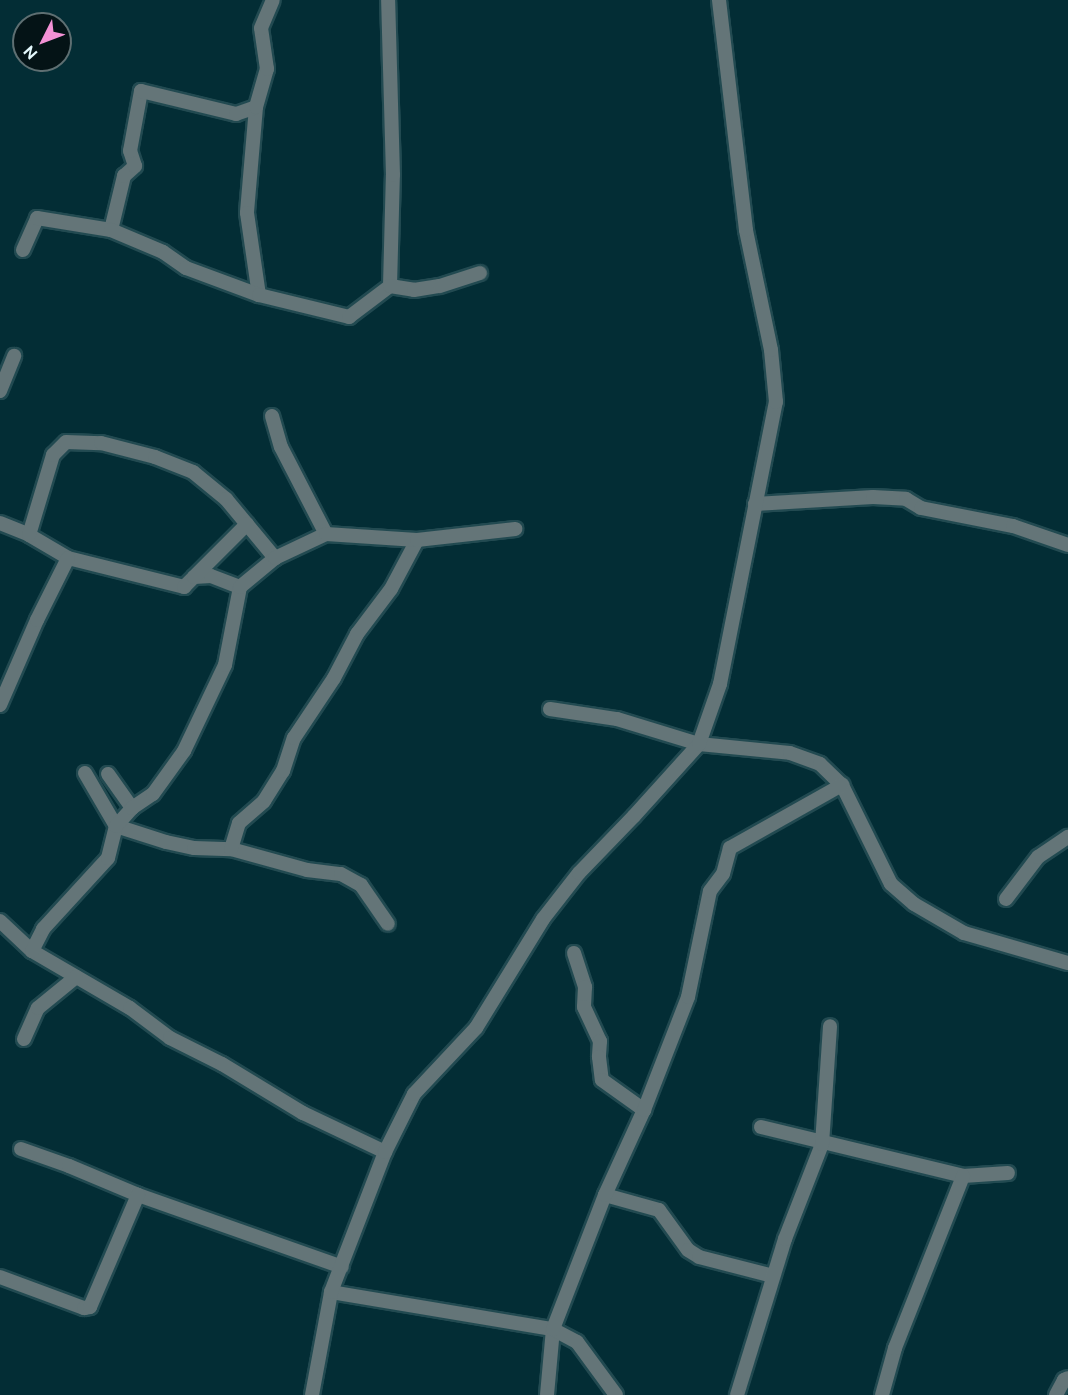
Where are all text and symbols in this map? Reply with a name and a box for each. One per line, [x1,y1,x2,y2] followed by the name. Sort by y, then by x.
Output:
[12,12,72,72] north arrow
[19,42,41,63] text: N

